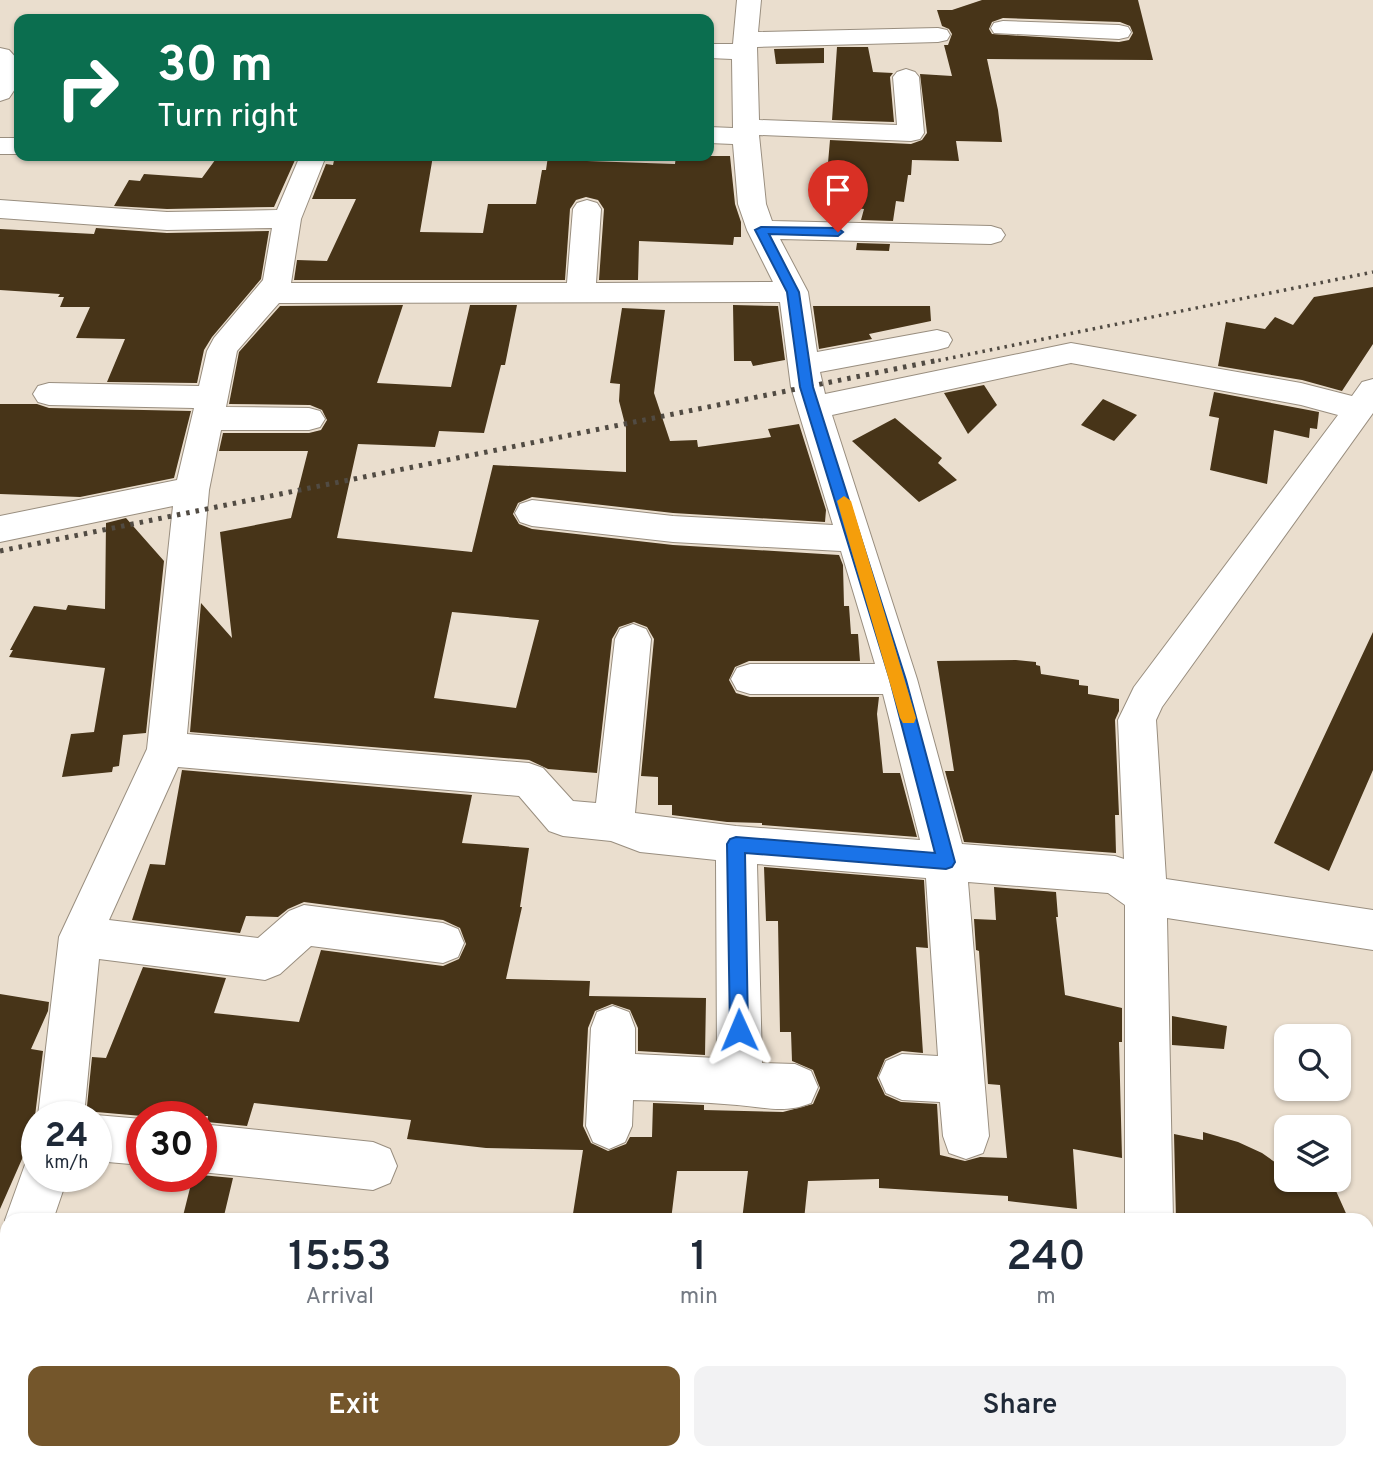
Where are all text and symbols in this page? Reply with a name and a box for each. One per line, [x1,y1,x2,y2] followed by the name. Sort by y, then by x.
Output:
[157,37,273,99] text: 30 m
[42,42,133,133] icon: right
[157,98,299,138] text: Turn right
[808,160,868,232] pin
[819,171,857,209] icon: arrive
[702,993,776,1067] position arrow
[1274,1024,1351,1192] map controls
[1274,1024,1351,1101] button: search
[126,1101,217,1192] speed limit sign: 30
[45,1115,88,1159] text: 24
[1274,1115,1351,1192] button: layers
[45,1152,88,1175] text: km/h
[288,1232,391,1285] text: 15:53
[691,1232,707,1285] text: 1
[1006,1232,1086,1285] text: 240
[306,1283,374,1312] text: Arrival
[680,1283,718,1312] text: min
[1036,1283,1056,1312] text: m
[28,1366,680,1446] button: Exit
[694,1366,1346,1446] button: Share

